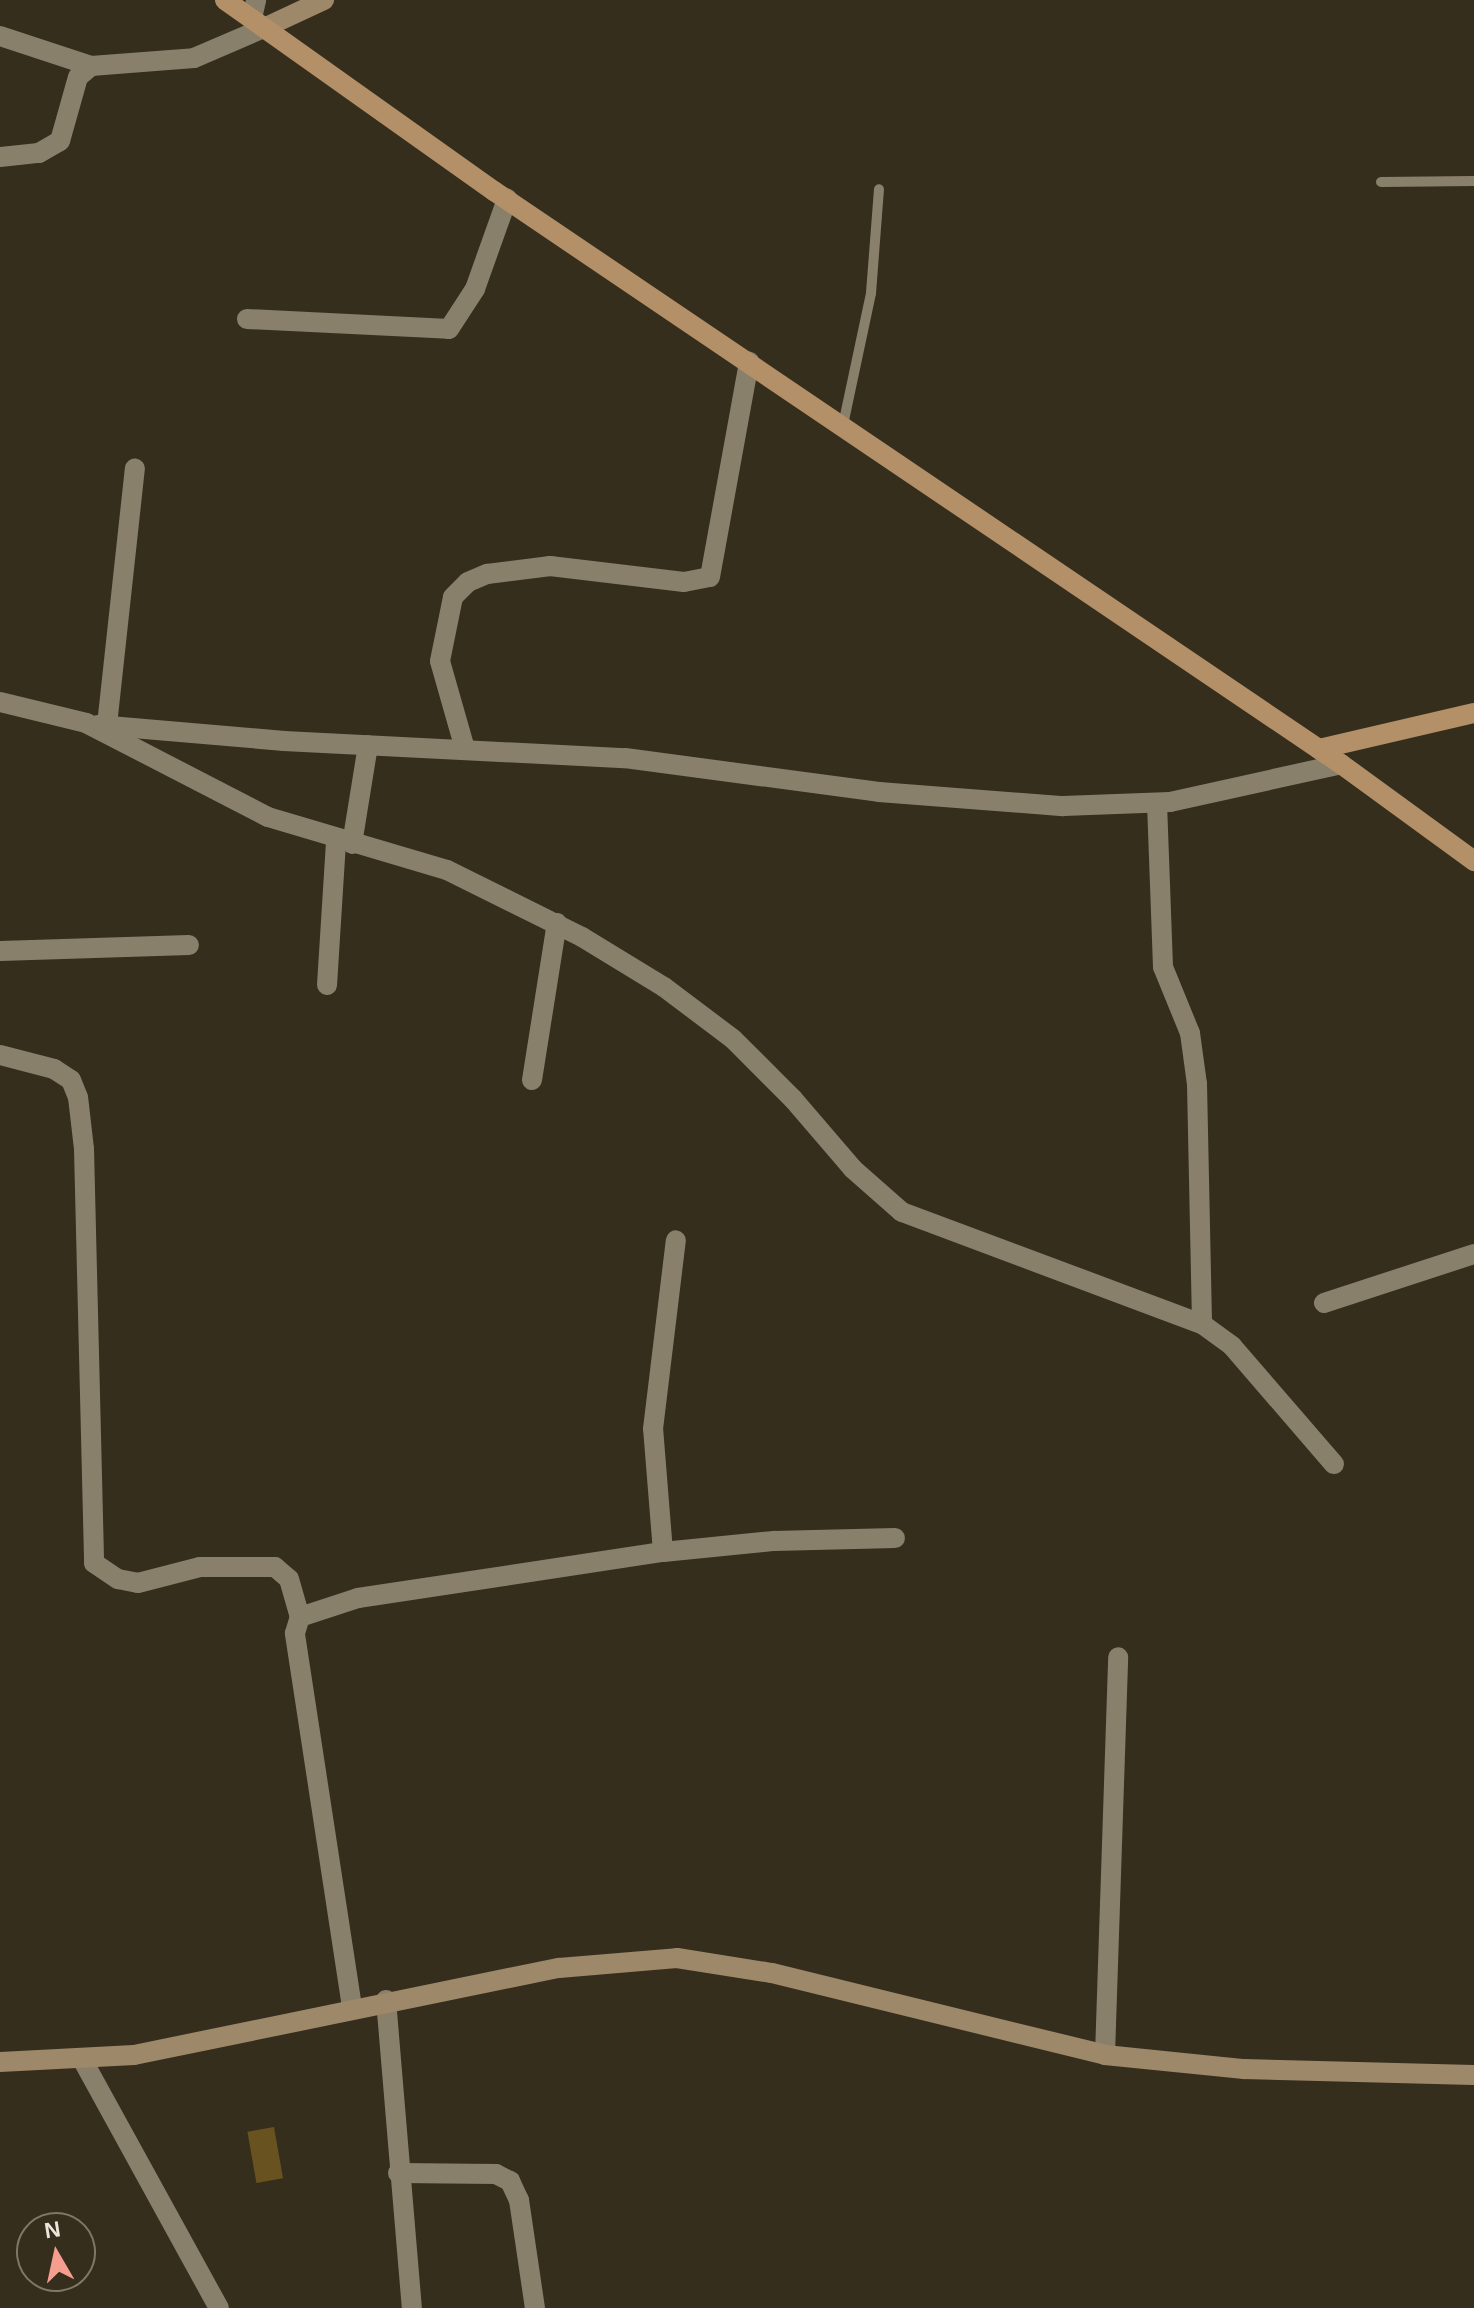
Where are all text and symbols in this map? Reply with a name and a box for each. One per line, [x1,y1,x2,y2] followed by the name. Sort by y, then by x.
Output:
[16,2212,96,2292] north arrow
[43,2216,62,2243] text: N

